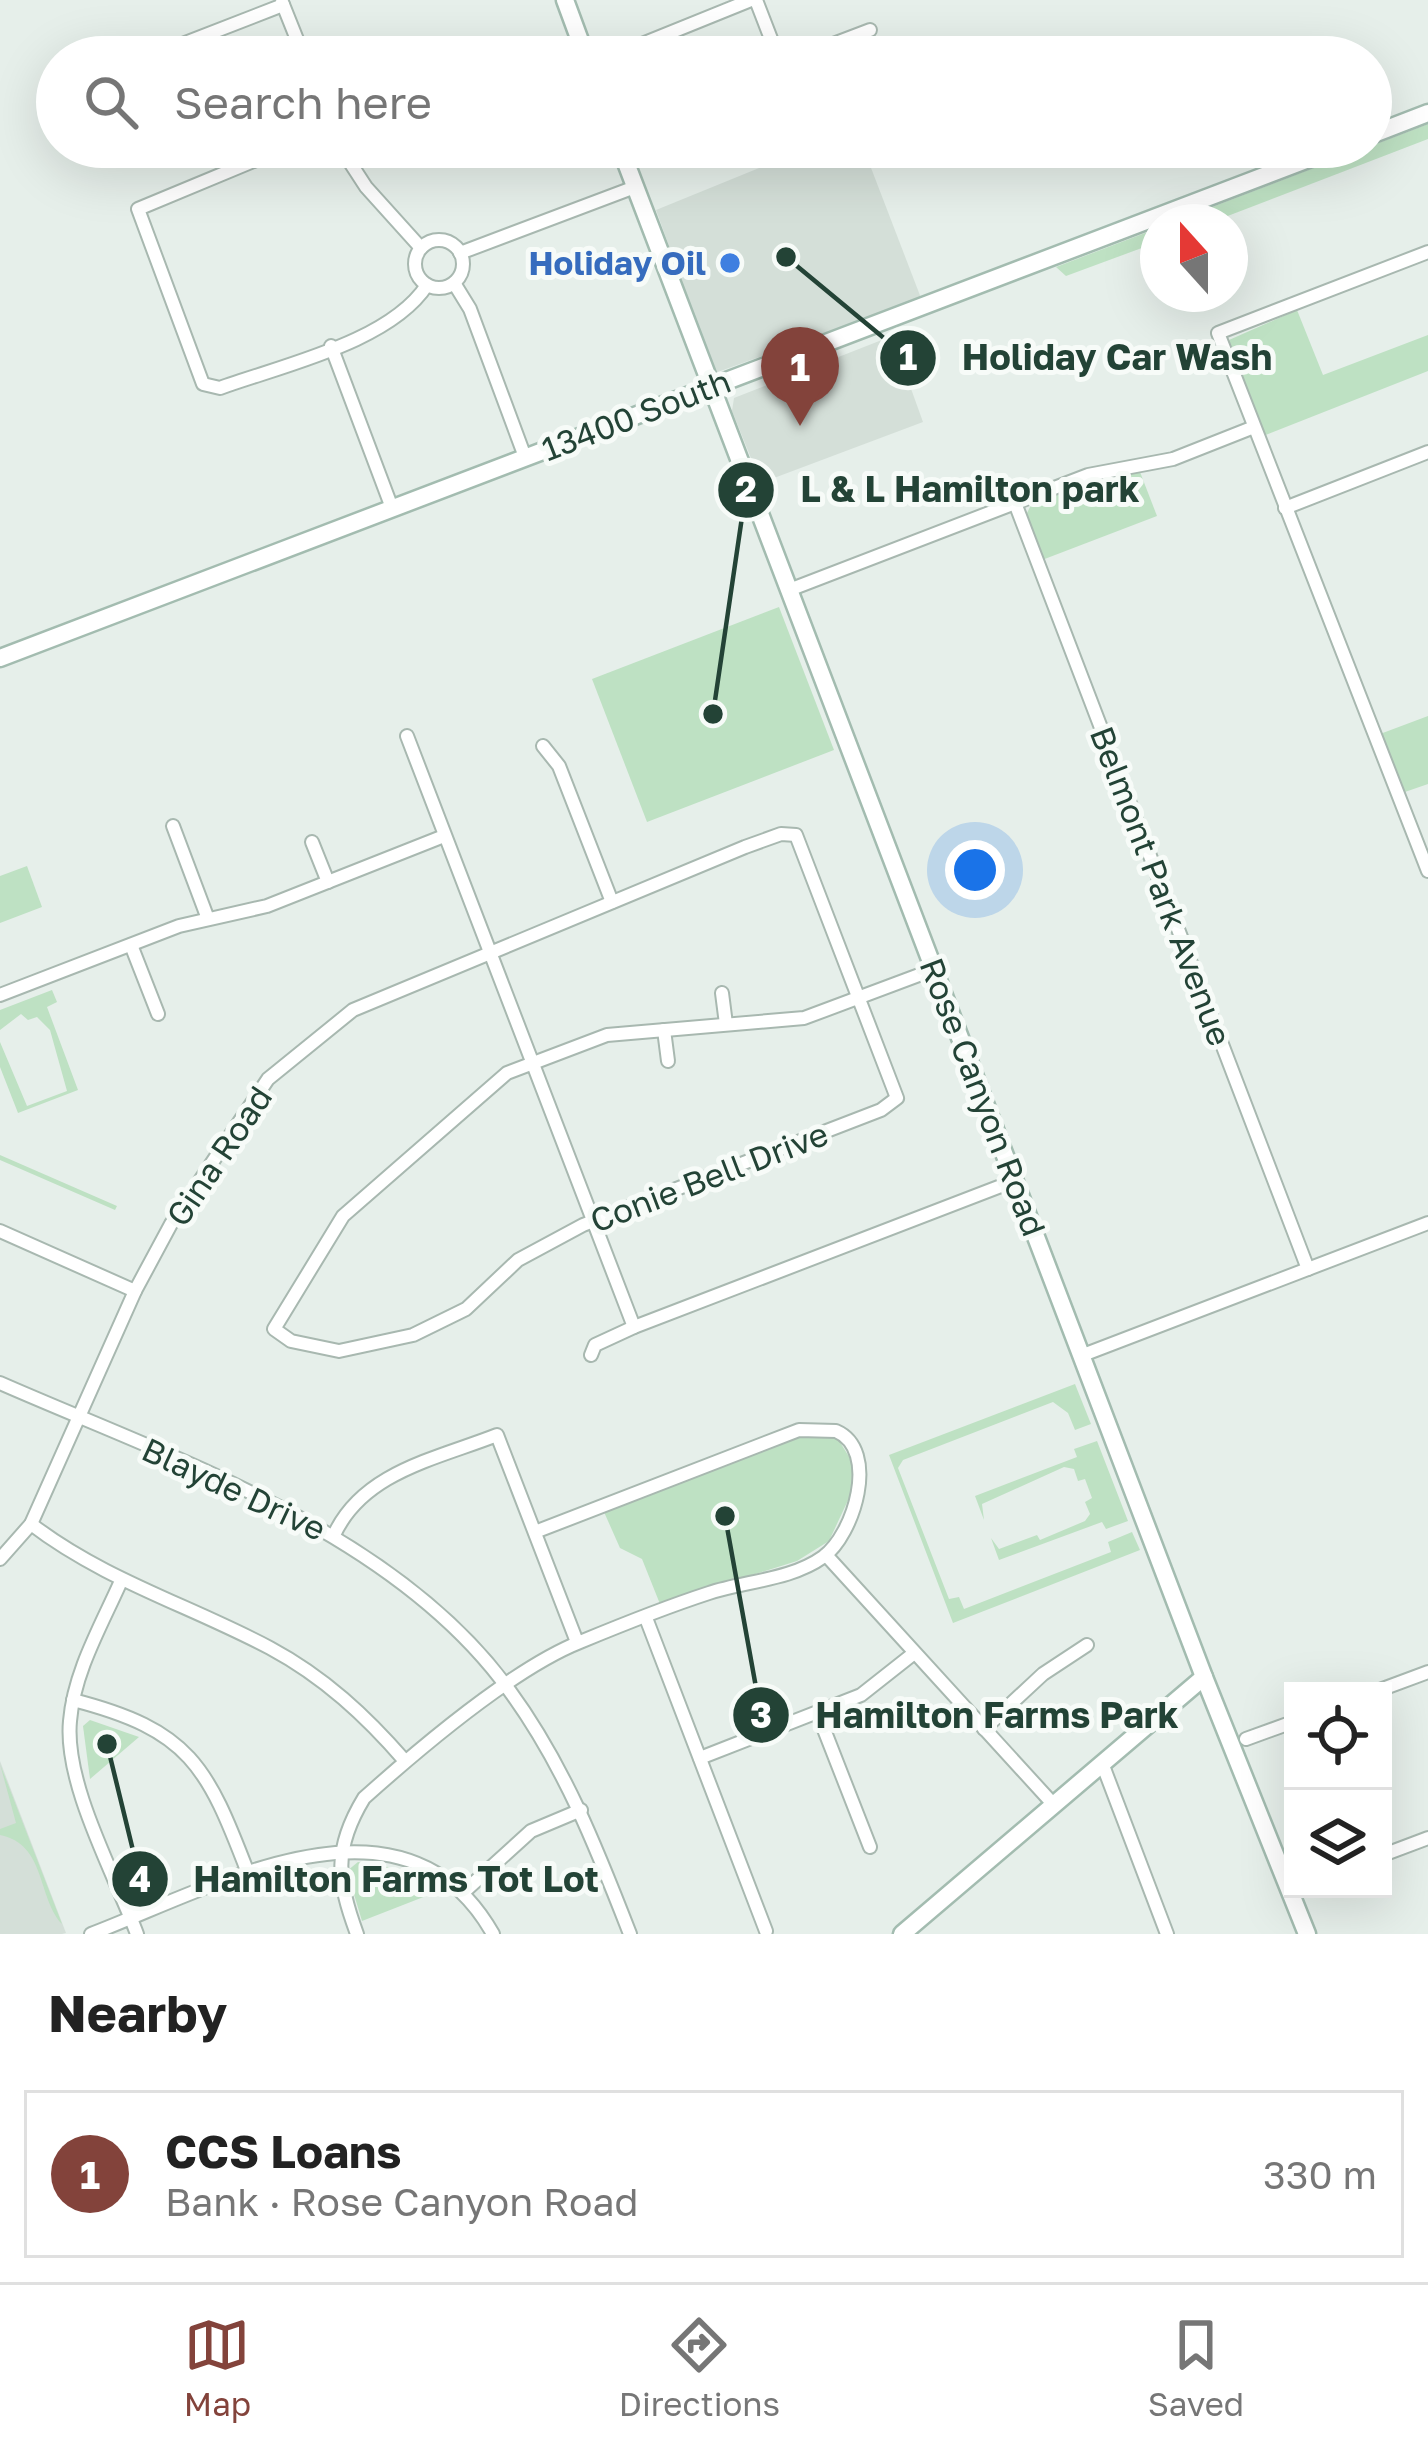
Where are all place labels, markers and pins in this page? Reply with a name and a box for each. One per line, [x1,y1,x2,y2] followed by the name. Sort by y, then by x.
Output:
[529,243,706,282] place label: Holiday Oil
[717,250,743,276] marker: Holiday Oil
[878,322,1296,394] callout: Holiday Car Wash
[761,327,839,426] pin: 1
[716,454,1164,526] callout: L & L Hamilton park
[731,1679,1203,1751] callout: Hamilton Farms Park
[110,1843,623,1915] callout: Hamilton Farms Tot Lot

